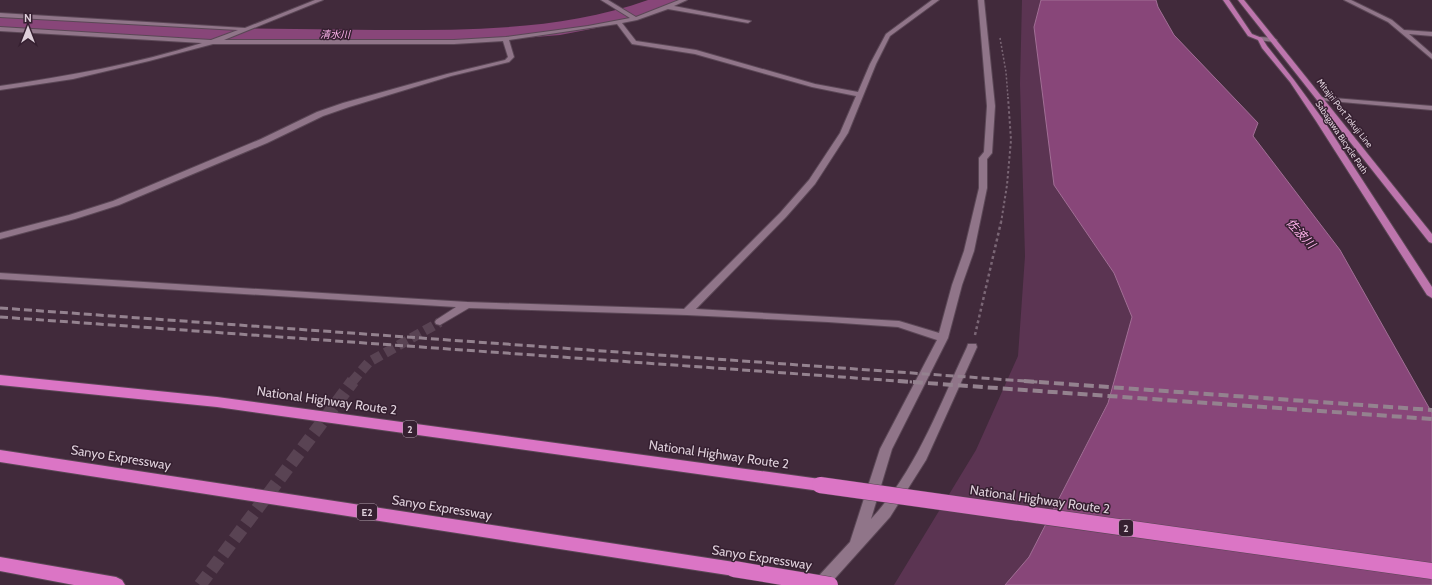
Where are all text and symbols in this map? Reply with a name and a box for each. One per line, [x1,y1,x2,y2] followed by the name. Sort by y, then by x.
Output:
[8,8,48,48] north arrow
[24,11,32,25] text: N
[320,28,351,41] water label: 清水川
[1314,76,1376,151] street label: Mitajiri Port Tokuji Line
[1313,98,1371,176] street label: Sabagawa Bicycle Path
[1283,215,1320,253] water label: 佐波川
[256,382,398,418] street label: National Highway Route 2
[403,421,417,437] road number: 2
[648,436,790,472] street label: National Highway Route 2
[70,441,173,473] street label: Sanyo Expressway
[969,481,1111,517] street label: National Highway Route 2
[391,491,494,523] street label: Sanyo Expressway
[357,504,377,520] road number: E2
[1119,520,1133,536] road number: 2
[711,541,814,573] street label: Sanyo Expressway

